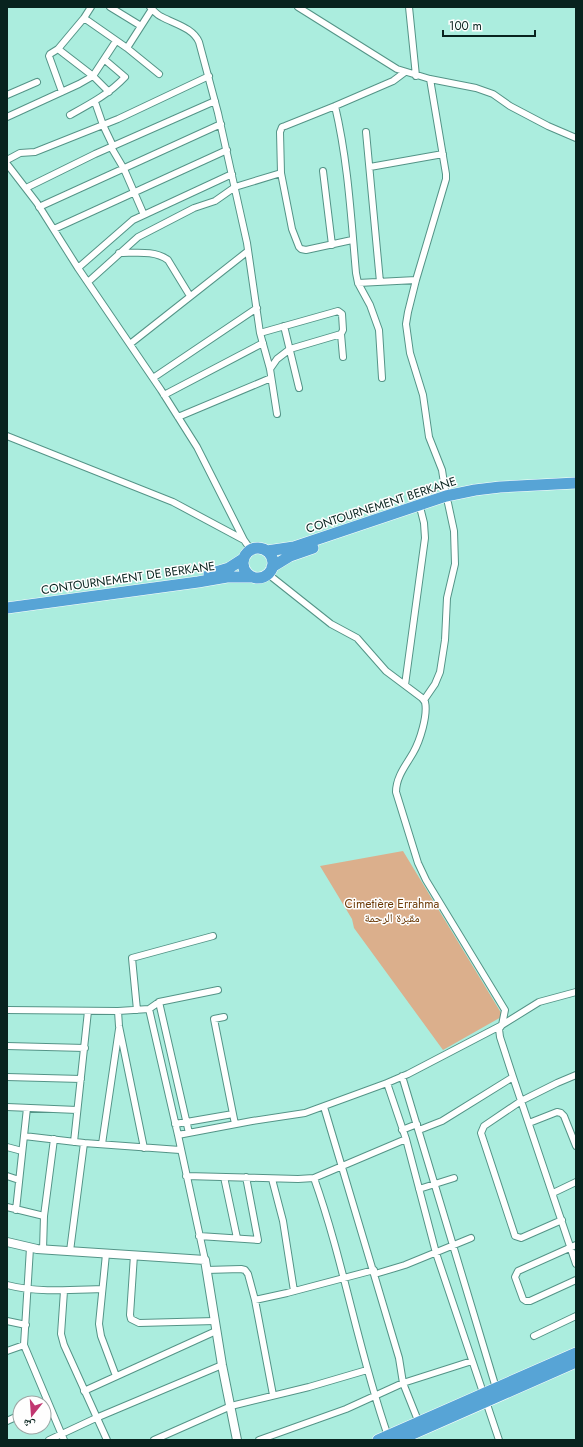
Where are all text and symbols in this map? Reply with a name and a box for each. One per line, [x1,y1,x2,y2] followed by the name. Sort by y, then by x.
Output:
[443,12,535,38] scale bar
[449,17,482,35] text: 100 m
[304,472,458,538] street label: CONTOURNEMENT BERKANE
[40,557,216,599] street label: CONTOURNEMENT DE BERKANE
[345,895,440,927] park label: Cimetière Errahma مقبرة الرحمة
[12,1395,52,1435] north arrow
[21,1415,37,1434] text: ش

